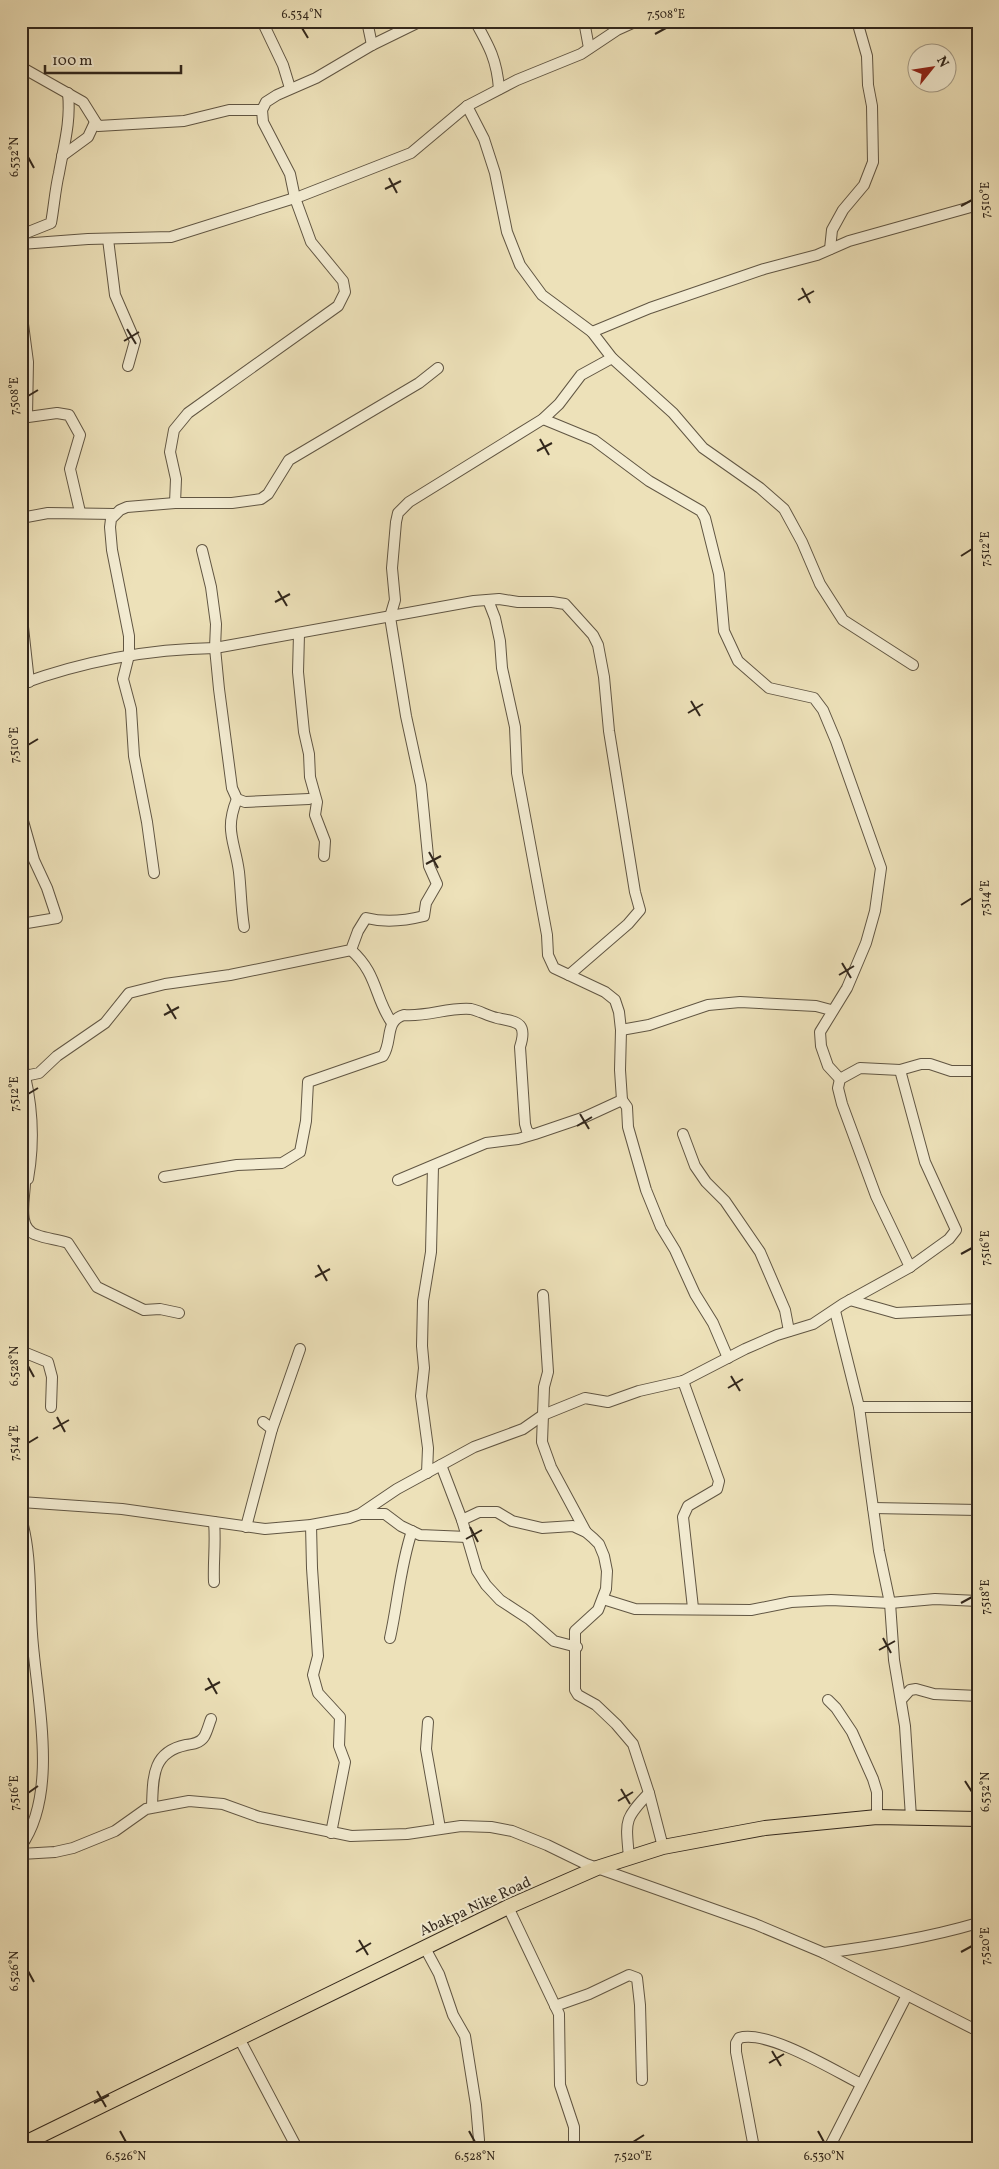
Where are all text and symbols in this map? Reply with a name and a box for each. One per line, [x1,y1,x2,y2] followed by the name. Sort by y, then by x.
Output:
[282,7,322,23] text: 6.534°N
[647,7,685,23] text: 7.508°E
[45,42,181,74] scale bar
[906,42,956,92] north arrow
[52,51,92,72] text: 100 m
[931,53,953,71] text: N
[7,137,23,177] text: 6.532°N
[978,182,994,218] text: 7.510°E
[7,377,23,415] text: 7.508°E
[978,531,994,567] text: 7.512°E
[7,727,23,763] text: 7.510°E
[978,880,994,916] text: 7.514°E
[7,1076,23,1112] text: 7.512°E
[978,1230,994,1266] text: 7.516°E
[7,1346,23,1386] text: 6.528°N
[7,1425,23,1461] text: 7.514°E
[978,1579,994,1615] text: 7.518°E
[978,1772,994,1812] text: 6.532°N
[7,1775,23,1811] text: 7.516°E
[416,1872,535,1942] street label: Abakpa Nike Road
[978,1927,994,1965] text: 7.520°E
[7,1951,23,1991] text: 6.526°N
[106,2149,146,2165] text: 6.526°N
[455,2149,495,2165] text: 6.528°N
[614,2149,652,2165] text: 7.520°E
[804,2149,844,2165] text: 6.530°N

